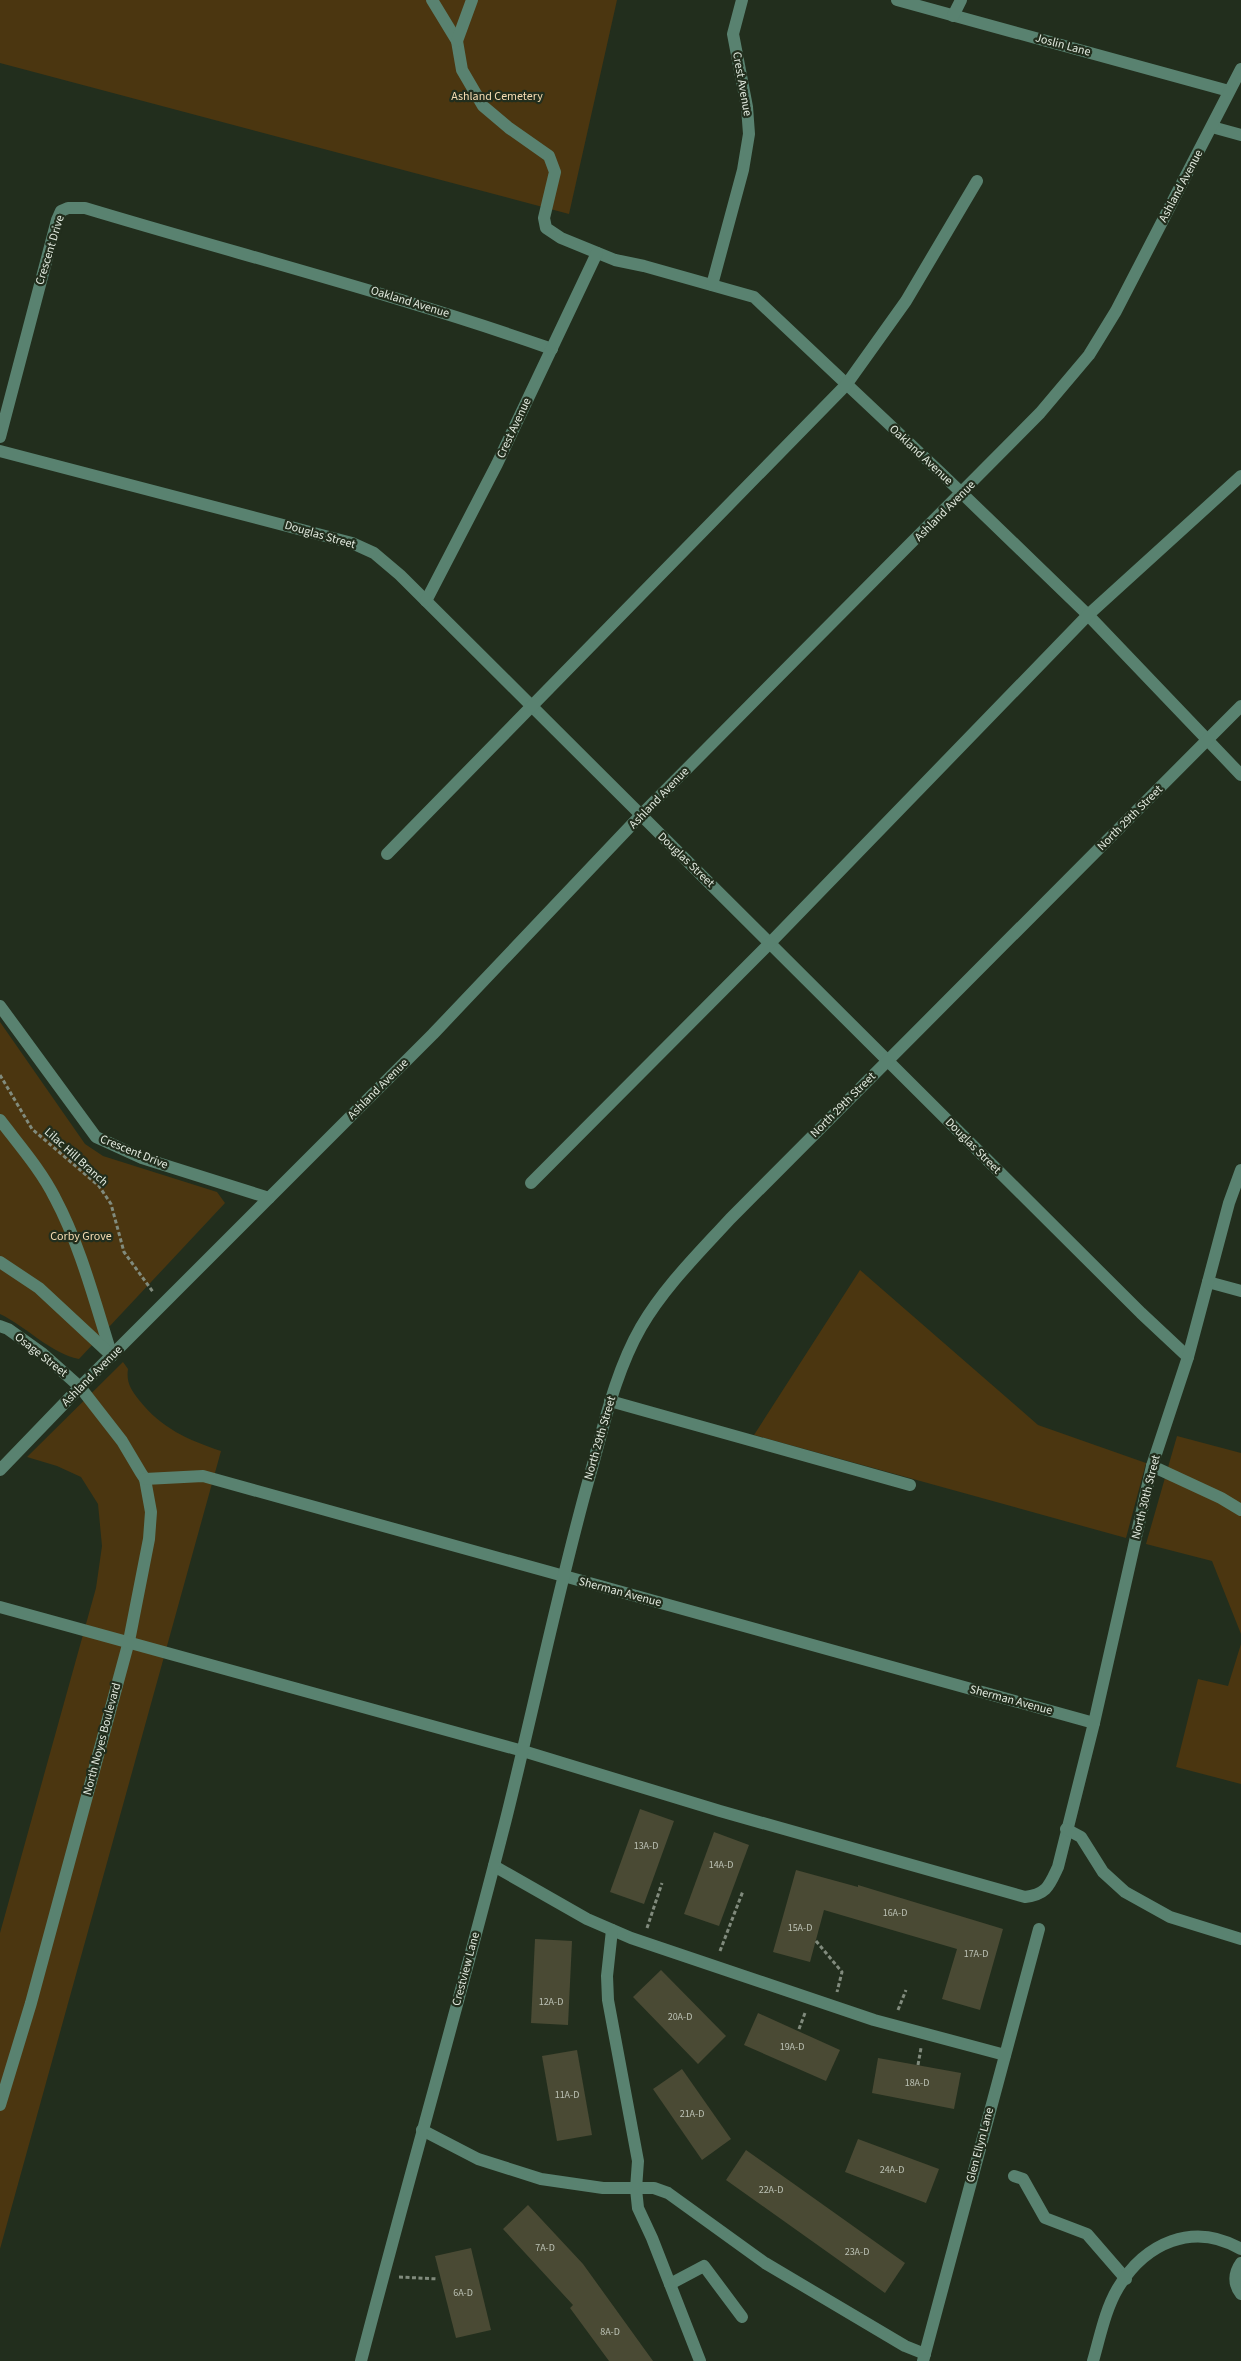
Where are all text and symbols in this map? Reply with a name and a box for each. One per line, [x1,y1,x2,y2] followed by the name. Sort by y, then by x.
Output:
[1033,29,1093,61] street label: Joslin Lane
[728,50,756,118] street label: Crest Avenue
[451,88,543,105] park label: Ashland Cemetery
[1155,147,1207,225] street label: Ashland Avenue
[31,213,69,287] street label: Crescent Drive
[368,282,452,322] street label: Oakland Avenue
[493,395,535,461] street label: Crest Avenue
[885,421,957,489] street label: Oakland Avenue
[911,477,979,545] street label: Ashland Avenue
[283,517,357,553] street label: Douglas Street
[625,763,693,833] street label: Ashland Avenue
[1093,781,1167,855] street label: North 29th Street
[654,829,718,891] street label: Douglas Street
[344,1055,412,1123] street label: Ashland Avenue
[806,1068,880,1142] street label: North 29th Street
[941,1114,1005,1178] street label: Douglas Street
[40,1124,112,1190] street label: Lilac Hill Branch
[97,1131,171,1173] street label: Crescent Drive
[50,1228,112,1245] park label: Corby Grove
[11,1329,71,1381] street label: Osage Street
[58,1342,126,1410] street label: Ashland Avenue
[580,1394,620,1482] street label: North 29th Street
[1127,1453,1165,1541] street label: North 30th Street
[577,1573,663,1611] street label: Sherman Avenue
[79,1681,125,1797] street label: North Noyes Boulevard
[968,1681,1054,1719] street label: Sherman Avenue
[634,1839,658,1853] house number: 13A-D
[709,1858,733,1872] house number: 14A-D
[883,1906,907,1920] house number: 16A-D
[788,1921,812,1935] house number: 15A-D
[448,1930,484,2008] street label: Crestview Lane
[964,1947,988,1961] house number: 17A-D
[539,1995,563,2009] house number: 12A-D
[668,2010,692,2024] house number: 20A-D
[780,2040,804,2054] house number: 19A-D
[905,2076,929,2090] house number: 18A-D
[555,2088,579,2102] house number: 11A-D
[962,2106,998,2184] street label: Glen Ellyn Lane
[680,2107,704,2121] house number: 21A-D
[880,2163,904,2177] house number: 24A-D
[759,2183,783,2197] house number: 22A-D
[535,2241,555,2255] house number: 7A-D
[845,2245,869,2259] house number: 23A-D
[453,2286,473,2300] house number: 6A-D
[600,2325,620,2339] house number: 8A-D

